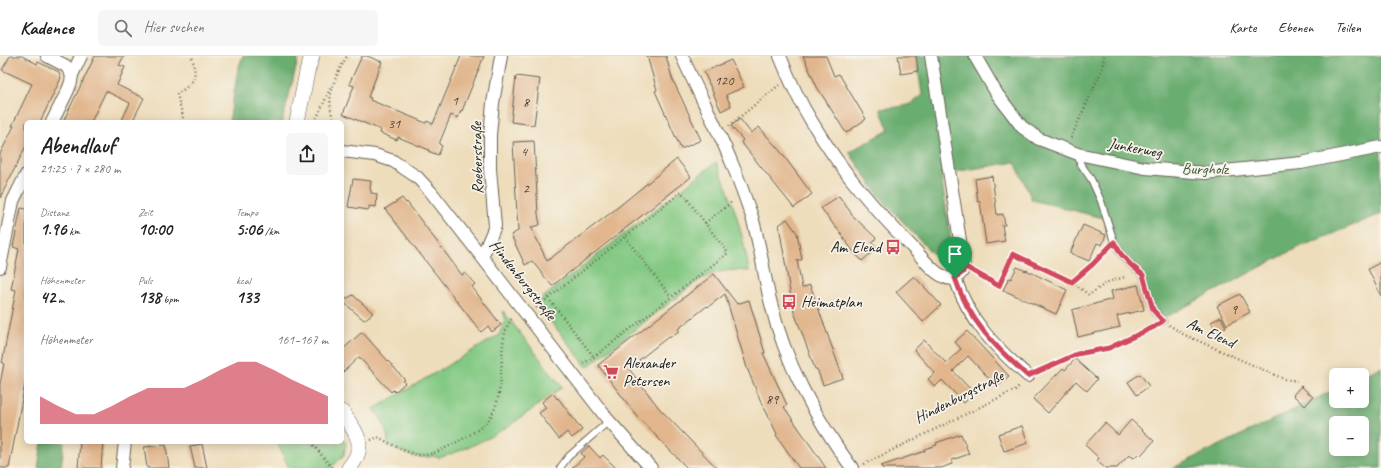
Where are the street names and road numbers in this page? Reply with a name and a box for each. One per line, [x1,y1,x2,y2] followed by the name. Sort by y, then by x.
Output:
[466,120,488,194] street label: Roeberstraße
[1106,133,1164,163] street label: Junkerweg
[485,235,562,326] street label: Hindenburgstraße
[1184,313,1241,354] street label: Am Elend
[911,365,1009,428] street label: Hindenburgstraße

